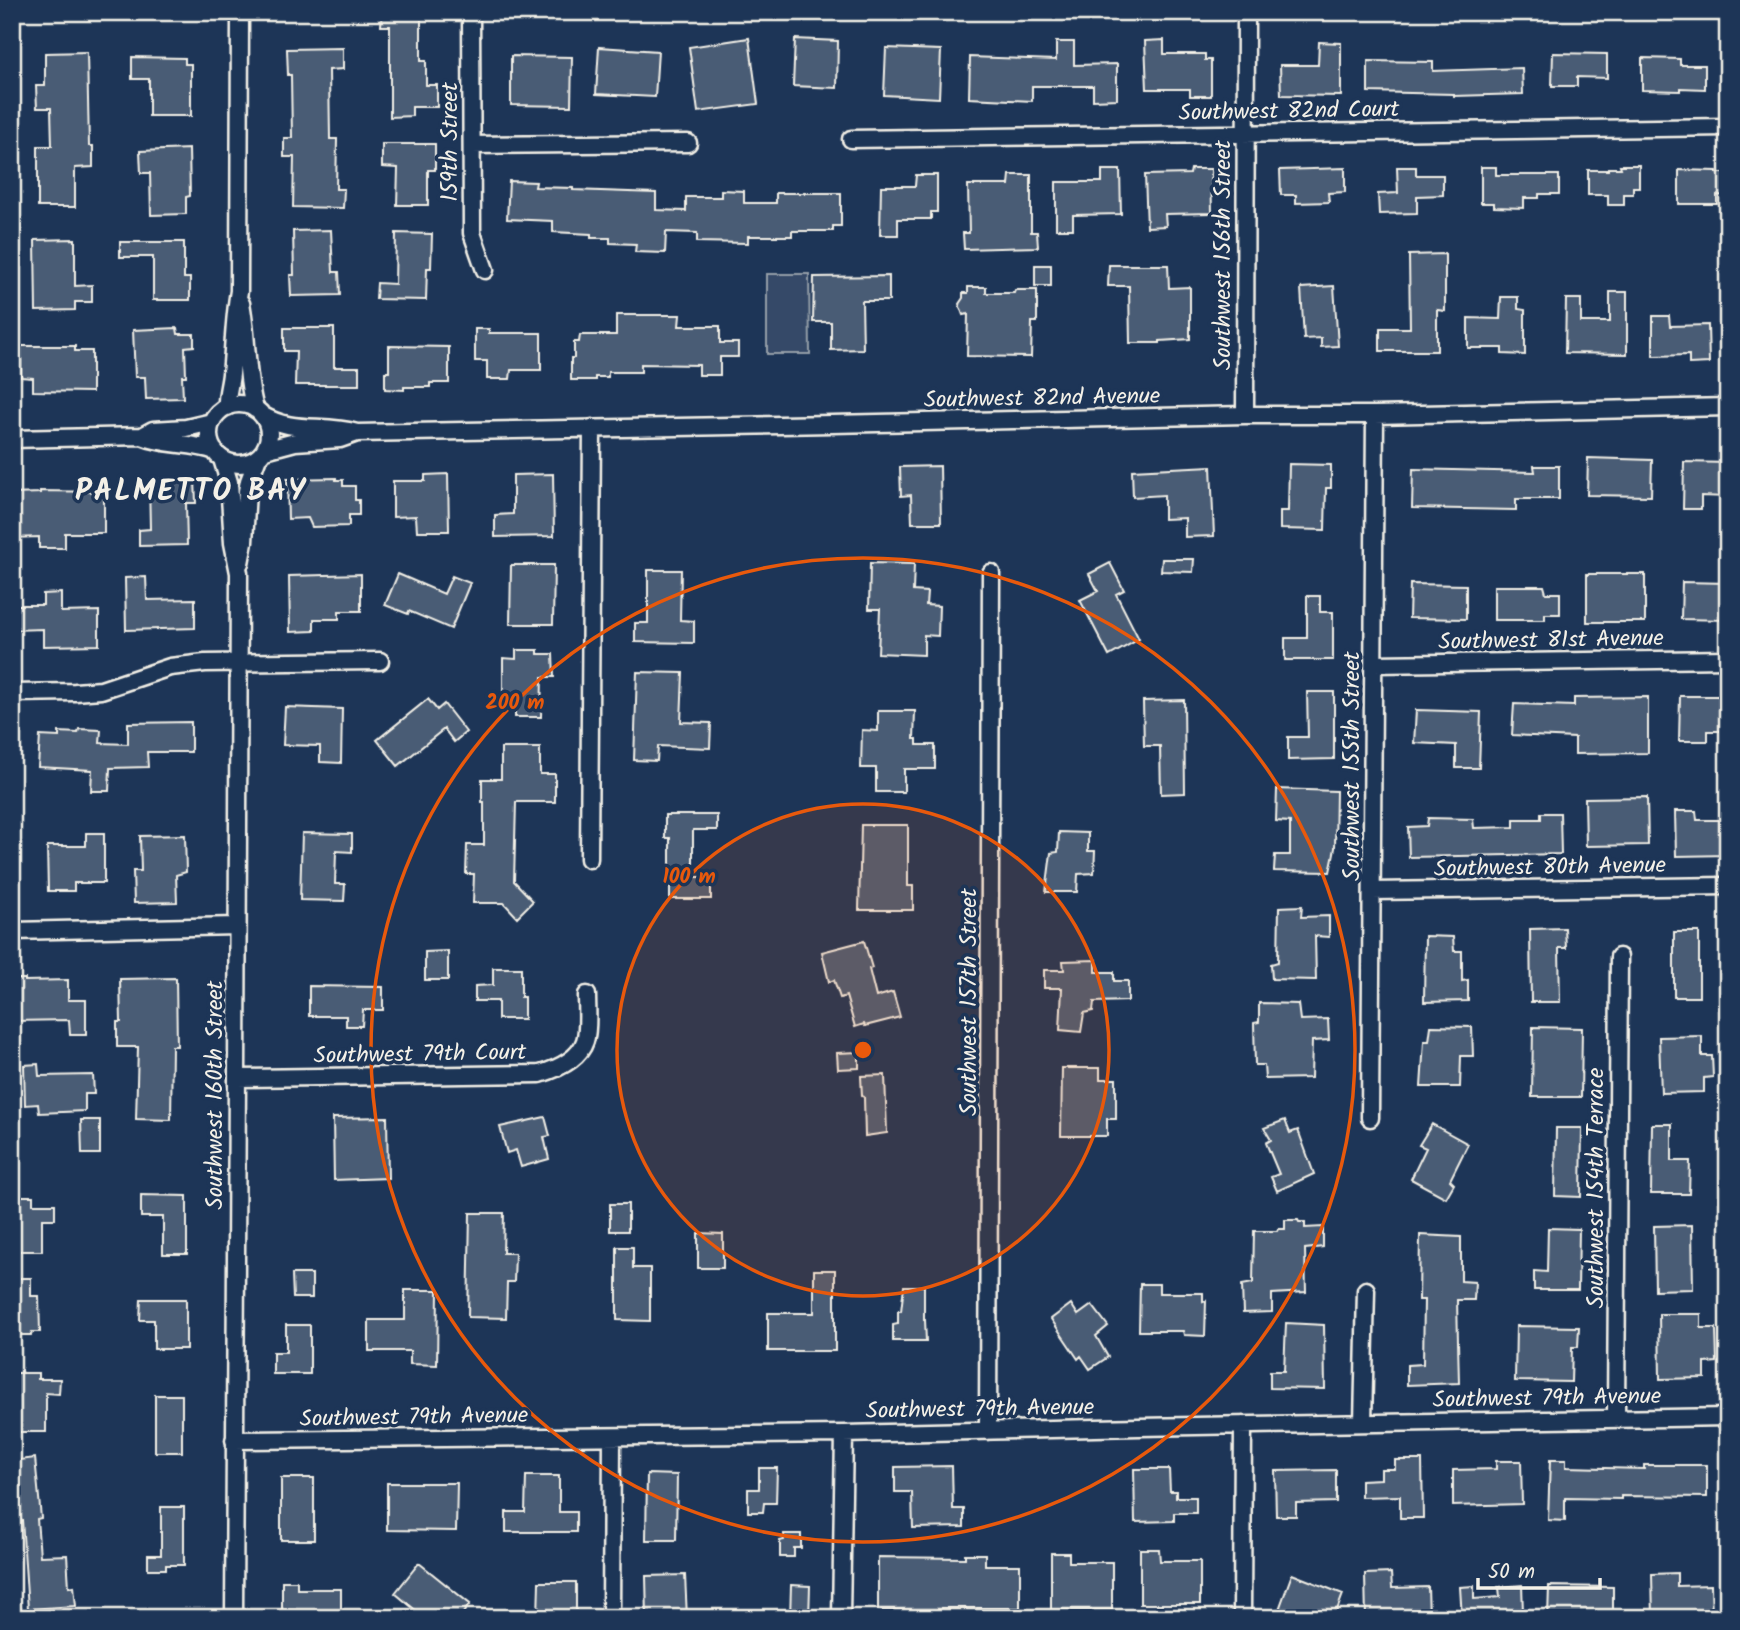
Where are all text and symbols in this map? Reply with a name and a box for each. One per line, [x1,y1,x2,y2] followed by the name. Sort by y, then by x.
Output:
[433,81,469,202] street label: 159th Street
[1178,92,1401,132] street label: Southwest 82nd Court
[1206,139,1242,370] street label: Southwest 156th Street
[923,379,1161,419] street label: Southwest 82nd Avenue
[75,468,307,516] district label: PALMETTO BAY
[1438,621,1664,661] street label: Southwest 81st Avenue
[1335,650,1371,881] street label: Southwest 155th Street
[485,687,545,720] text: 200 m
[1434,848,1666,888] street label: Southwest 80th Avenue
[662,861,716,894] text: 100 m
[952,887,988,1116] street label: Southwest 157th Street
[198,979,234,1209] street label: Southwest 160th Street
[313,1035,528,1075] street label: Southwest 79th Court
[851,1038,875,1062] centre of rings
[1579,1068,1615,1308] street label: Southwest 154th Terrace
[1432,1379,1662,1419] street label: Southwest 79th Avenue
[865,1390,1095,1430] street label: Southwest 79th Avenue
[299,1398,529,1438] street label: Southwest 79th Avenue
[1478,1546,1600,1590] scale bar
[1488,1556,1535,1589] text: 50 m

